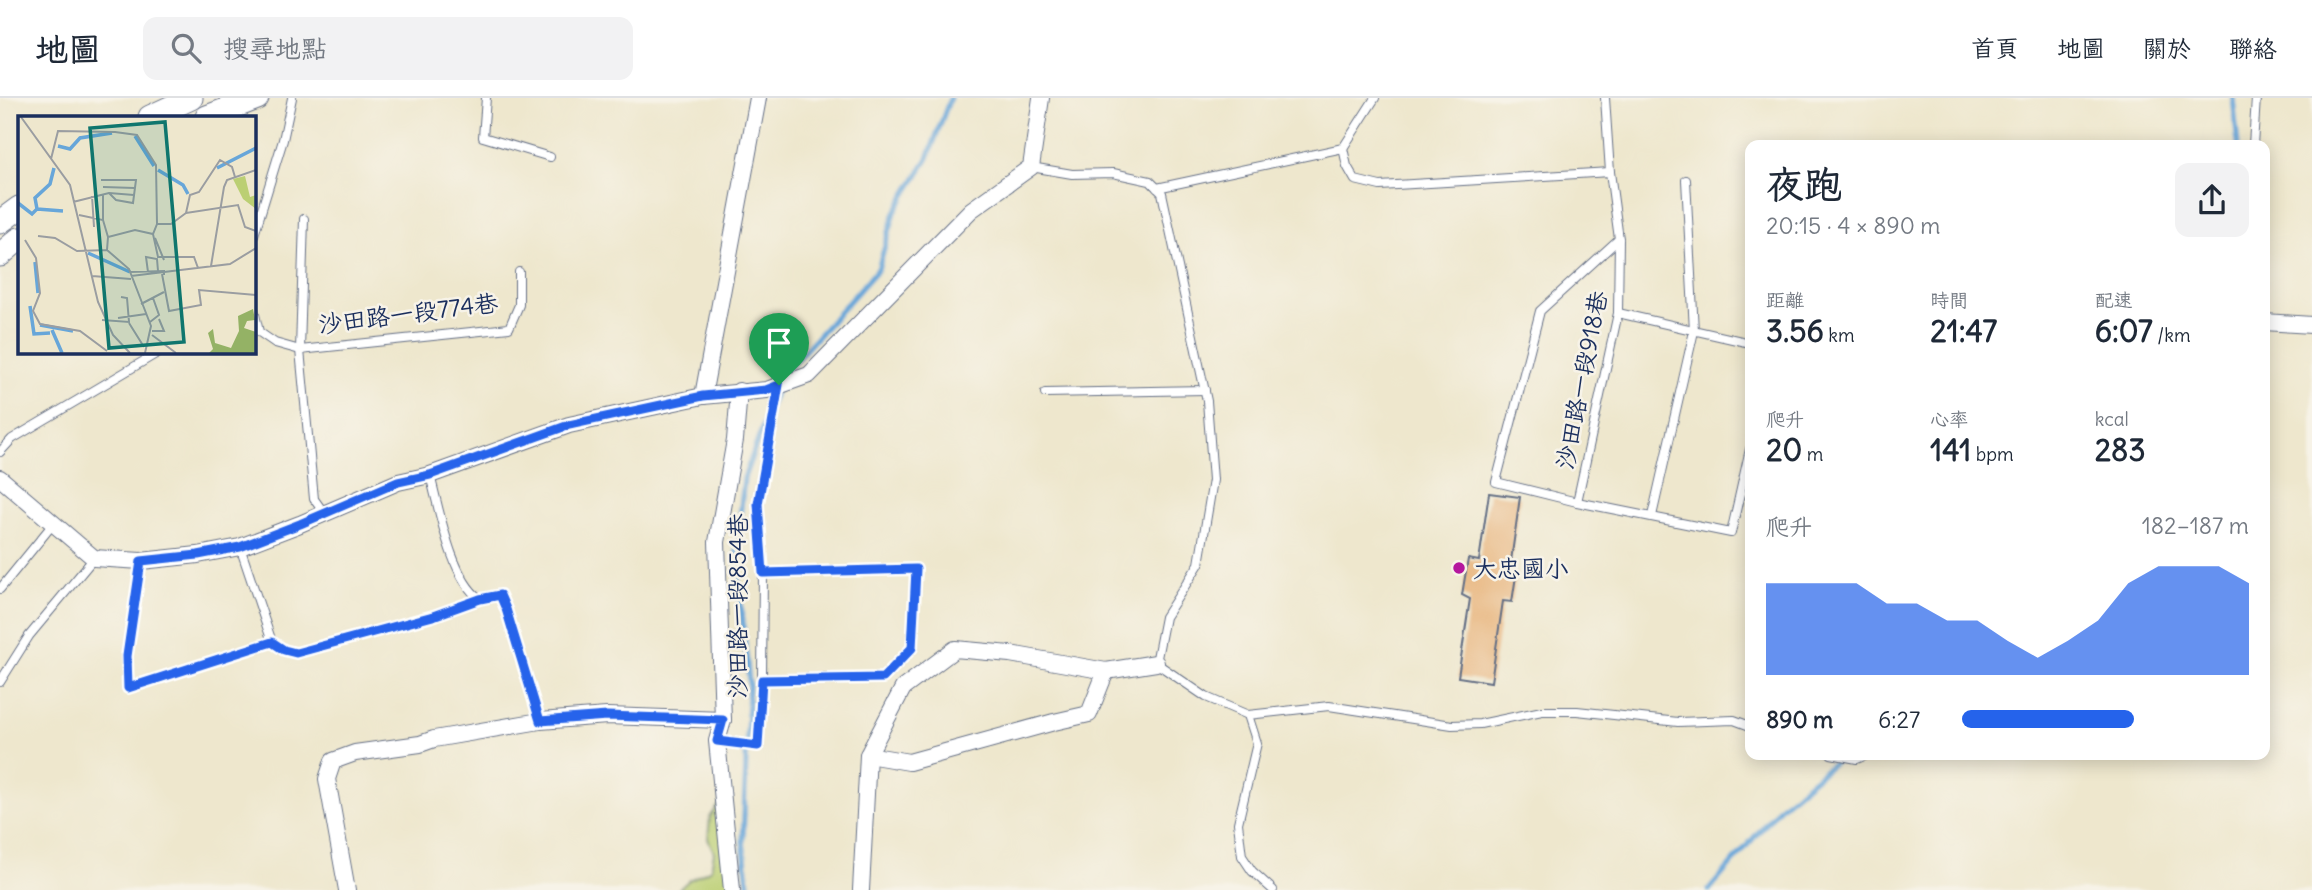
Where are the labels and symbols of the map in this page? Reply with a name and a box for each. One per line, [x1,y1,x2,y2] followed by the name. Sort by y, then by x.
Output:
[18,116,256,354] inset map
[316,287,500,339] street label: 沙田路一段774巷
[1549,288,1613,472] street label: 沙田路一段918巷
[749,313,809,385] pin
[722,513,752,699] street label: 沙田路一段854巷
[1473,553,1569,583] place label: 大忠國小
[1451,560,1467,576] marker: 大忠國小

